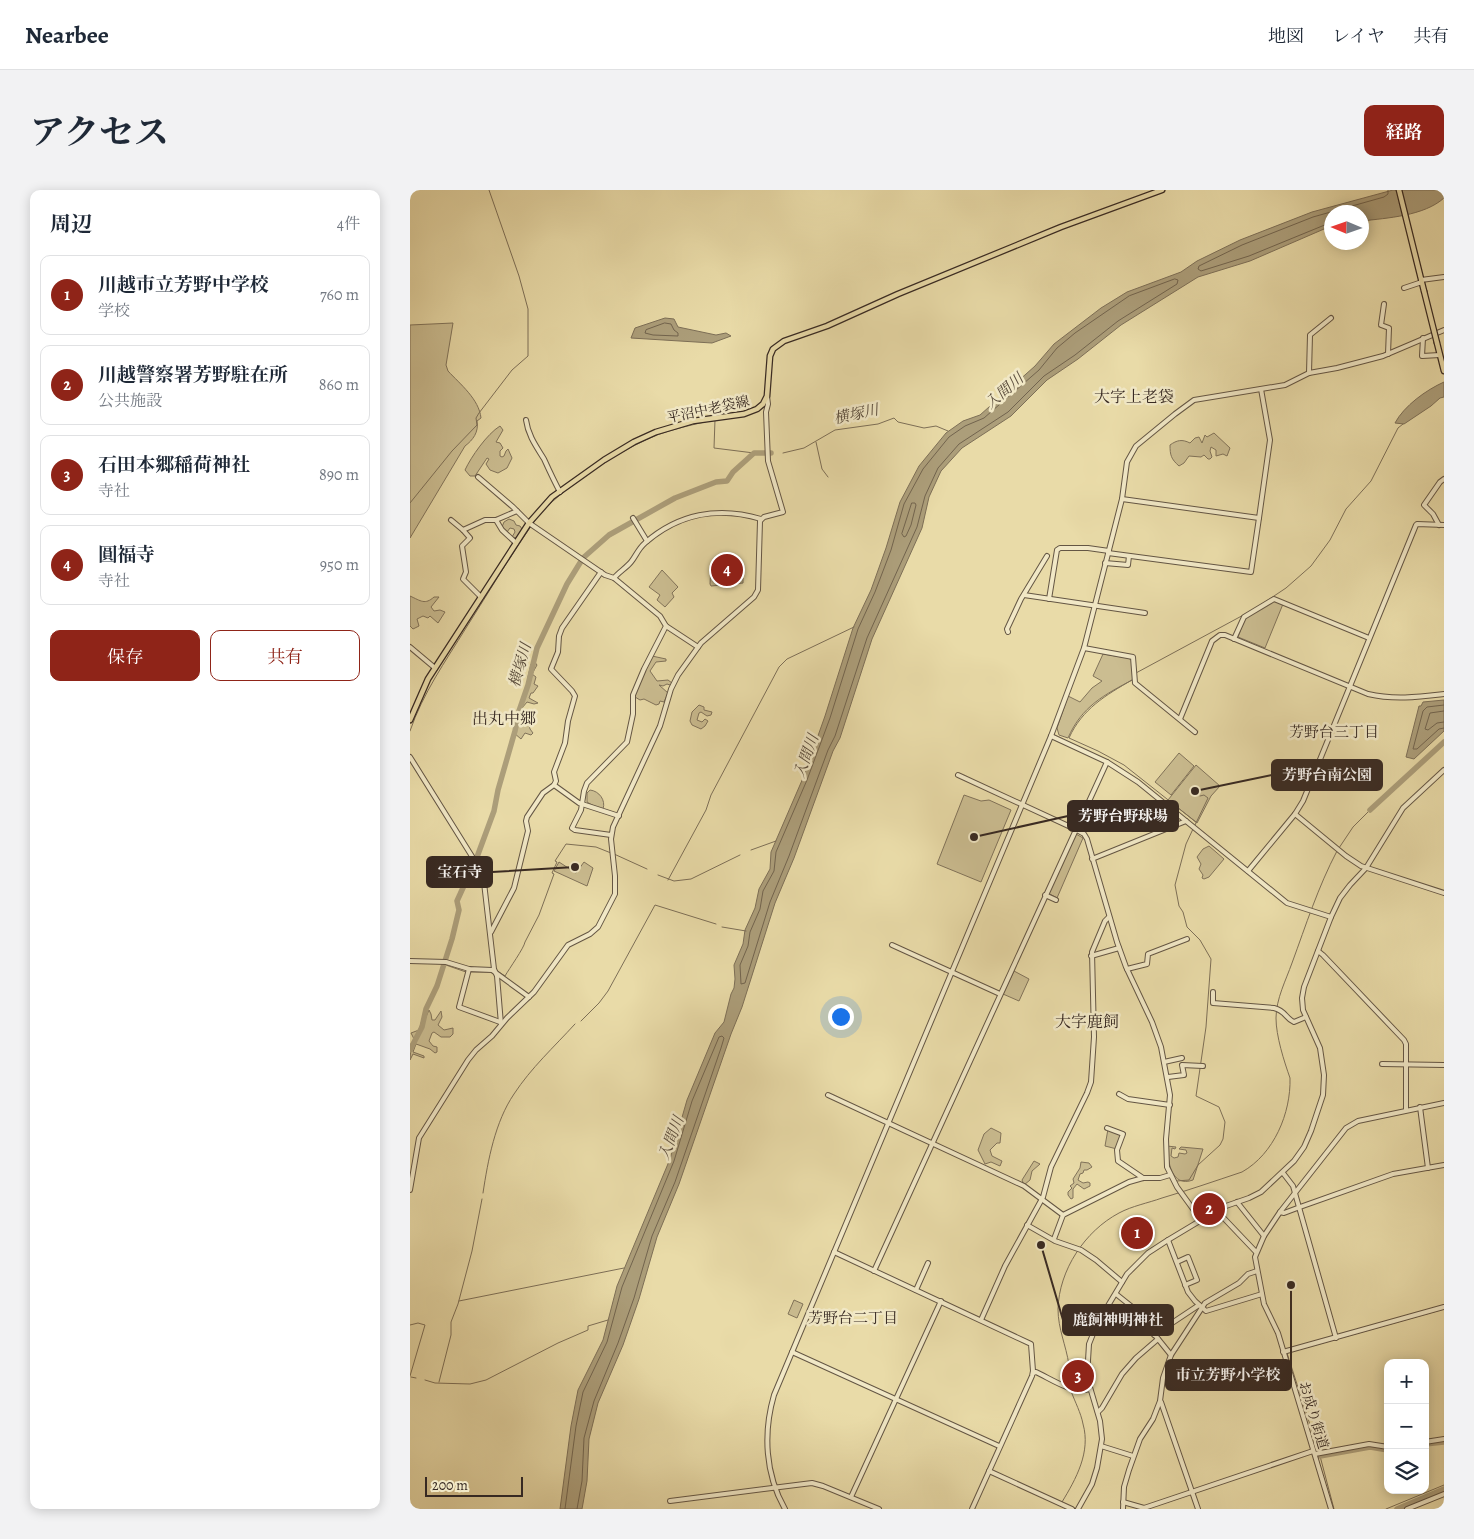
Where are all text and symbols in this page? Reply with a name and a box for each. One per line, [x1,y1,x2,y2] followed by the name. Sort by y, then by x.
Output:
[25,19,109,51] text: Nearbee
[1268,24,1304,48] text: 地図
[1332,24,1385,48] text: レイヤ
[1413,24,1449,48] text: 共有
[1364,105,1444,156] button: 経路
[30,108,169,156] text: アクセス
[1324,205,1369,250] north arrow
[50,210,92,238] text: 周辺
[337,213,360,235] text: 4件
[98,272,269,298] text: 川越市立芳野中学校
[64,284,70,306] text: 1
[320,284,359,306] text: 760 m
[98,300,130,322] text: 学校
[98,362,288,388] text: 川越警察署芳野駐在所
[980,367,1029,413] water label: 入間川
[63,374,71,396] text: 2
[319,374,359,396] text: 860 m
[1094,386,1174,408] district label: 大字上老袋
[98,390,162,412] text: 公共施設
[665,391,751,428] street label: 平沼中老袋線
[832,399,882,428] water label: 横塚川
[98,452,250,478] text: 石田本郷稲荷神社
[64,464,70,486] text: 3
[319,464,359,486] text: 890 m
[98,480,130,502] text: 寺社
[98,542,155,568] text: 圓福寺
[711,551,743,589] pin: 4
[63,554,71,576] text: 4
[320,554,359,576] text: 950 m
[98,570,130,592] text: 寺社
[50,630,200,681] button: 保存
[210,630,360,681] button: 共有
[504,639,536,689] water label: 横塚川
[472,708,536,730] district label: 出丸中郷
[1289,722,1379,742] district label: 芳野台三丁目
[789,730,824,781] water label: 入間川
[1272,760,1382,790] callout: 芳野台南公園
[1282,765,1372,785] text: 芳野台南公園
[1068,801,1178,831] callout: 芳野台野球場
[1078,806,1168,826] text: 芳野台野球場
[427,857,492,887] callout: 宝石寺
[437,862,483,882] text: 宝石寺
[828,1004,854,1030] your location
[1055,1011,1119,1033] district label: 大字鹿飼
[654,1112,689,1163] water label: 入間川
[1193,1190,1225,1228] pin: 2
[1121,1214,1153,1252] pin: 1
[1063,1305,1173,1335] callout: 鹿飼神明神社
[808,1308,898,1328] district label: 芳野台二丁目
[1073,1310,1163,1330] text: 鹿飼神明神社
[1062,1357,1094,1395] pin: 3
[1384,1359,1429,1494] map controls
[1384,1359,1429,1404] button: +
[1166,1360,1291,1390] callout: 市立芳野小学校
[1175,1365,1281,1385] text: 市立芳野小学校
[1294,1379,1333,1451] street label: お成り街道
[1384,1404,1429,1449] button: −
[1384,1449,1429,1494] button: layers
[425,1474,522,1497] scale bar
[432,1476,468,1495] text: 200 m

